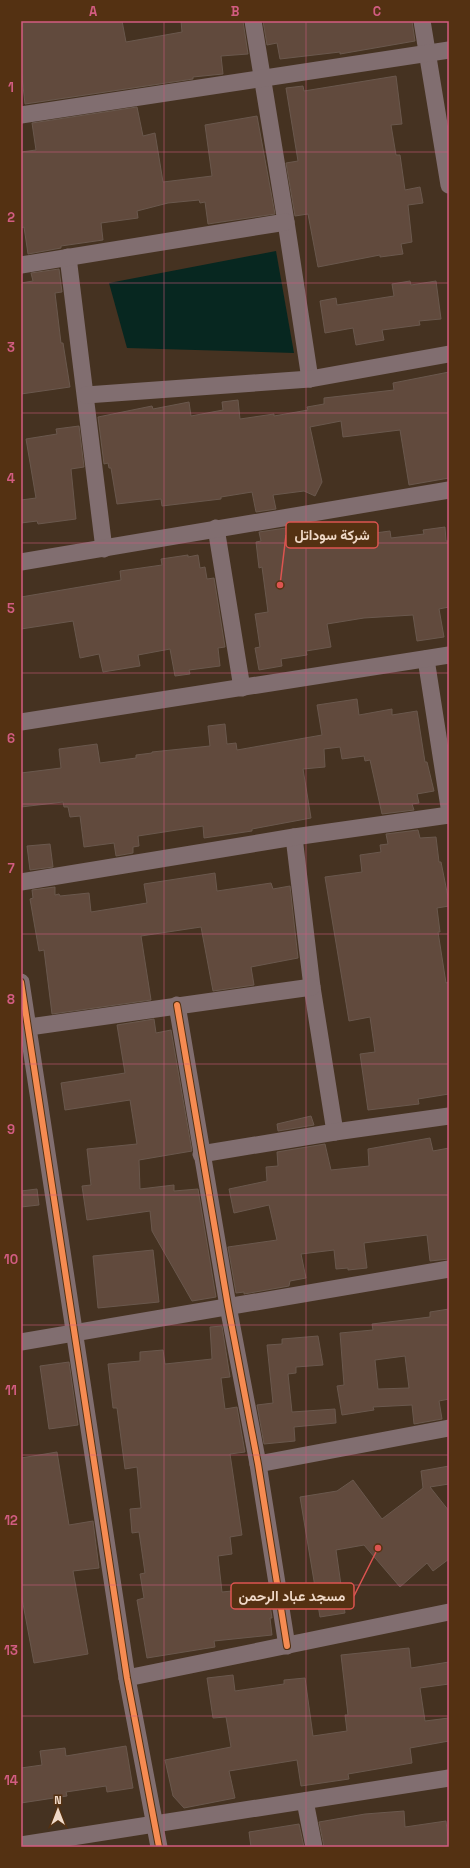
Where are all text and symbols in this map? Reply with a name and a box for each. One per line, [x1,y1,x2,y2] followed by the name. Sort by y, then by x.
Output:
[89,3,98,20] text: A
[231,3,240,20] text: B
[373,3,381,20] text: C
[8,79,14,96] text: 1
[7,209,15,226] text: 2
[7,339,15,356] text: 3
[7,470,15,487] text: 4
[286,522,378,548] callout: شركة سوداتل
[294,526,370,544] text: شركة سوداتل
[7,600,15,617] text: 5
[7,730,15,747] text: 6
[7,860,15,877] text: 7
[7,991,15,1008] text: 8
[7,1121,15,1138] text: 9
[4,1251,18,1268] text: 10
[5,1382,17,1399] text: 11
[4,1512,18,1529] text: 12
[231,1583,354,1609] callout: مسجد عباد الرحمن
[239,1587,346,1605] text: مسجد عباد الرحمن
[4,1642,18,1659] text: 13
[4,1772,18,1789] text: 14
[38,1790,78,1830] north arrow
[54,1793,62,1807] text: N

